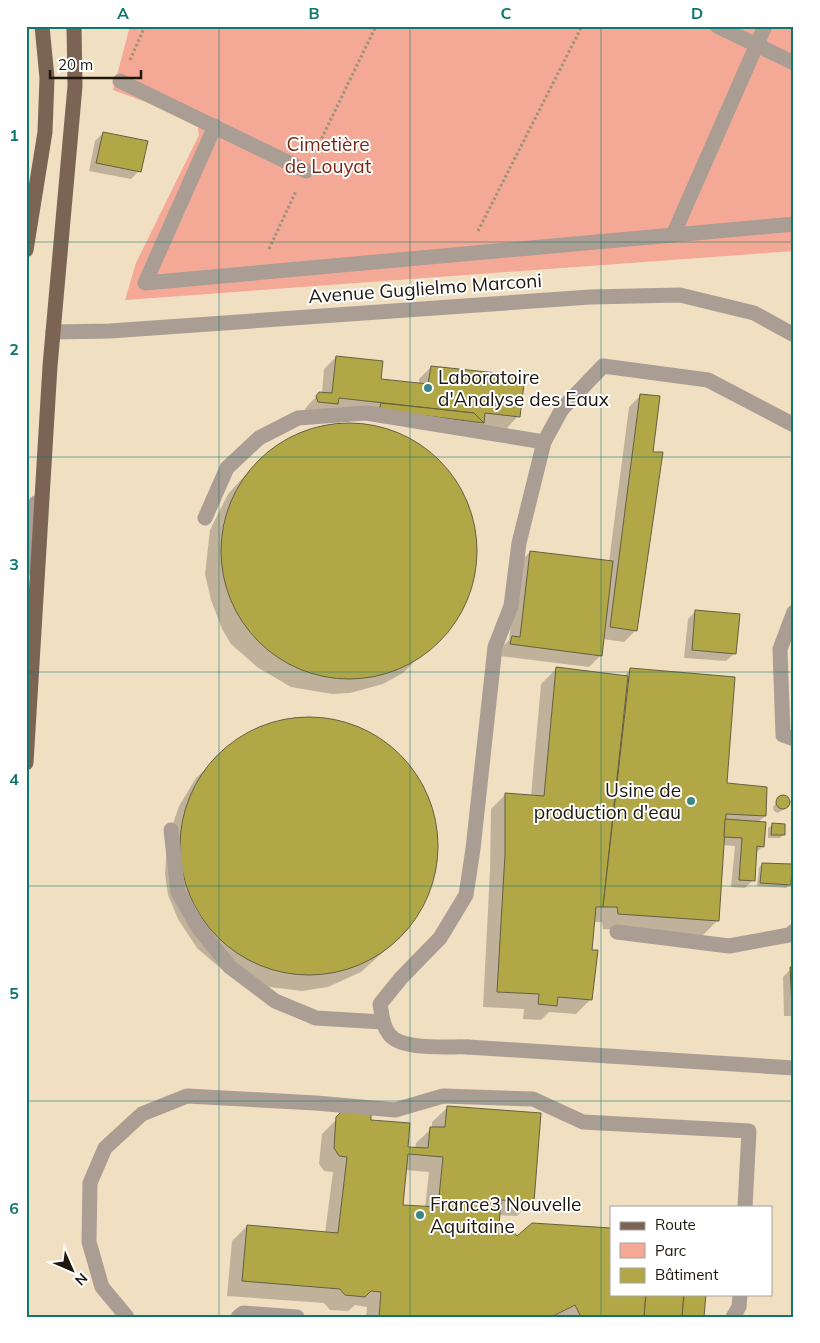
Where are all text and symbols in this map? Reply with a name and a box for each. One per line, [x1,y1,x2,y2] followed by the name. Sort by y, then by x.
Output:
[117,3,129,23] text: A
[308,3,320,23] text: B
[501,3,512,23] text: C
[691,3,703,23] text: D
[50,48,141,80] scale bar
[58,55,93,74] text: 20 m
[9,125,19,145] text: 1
[285,132,372,178] park label: Cimetière de Louyat
[307,268,543,308] street label: Avenue Guglielmo Marconi
[9,339,19,359] text: 2
[438,365,609,411] place label: Laboratoire d'Analyse des Eaux
[422,382,434,394] marker: Laboratoire d'Analyse des Eaux
[9,554,19,574] text: 3
[9,769,19,789] text: 4
[534,778,681,824] place label: Usine de production d'eau
[685,795,697,807] marker: Usine de production d'eau
[9,983,19,1003] text: 5
[430,1192,581,1238] place label: France3 Nouvelle Aquitaine
[9,1198,19,1218] text: 6
[610,1206,772,1296] legend
[414,1209,426,1221] marker: France3 Nouvelle Aquitaine
[655,1215,696,1234] text: Route
[655,1241,686,1260] text: Parc
[48,1246,98,1296] north arrow
[655,1265,718,1284] text: Bâtiment
[71,1269,91,1289] text: N

